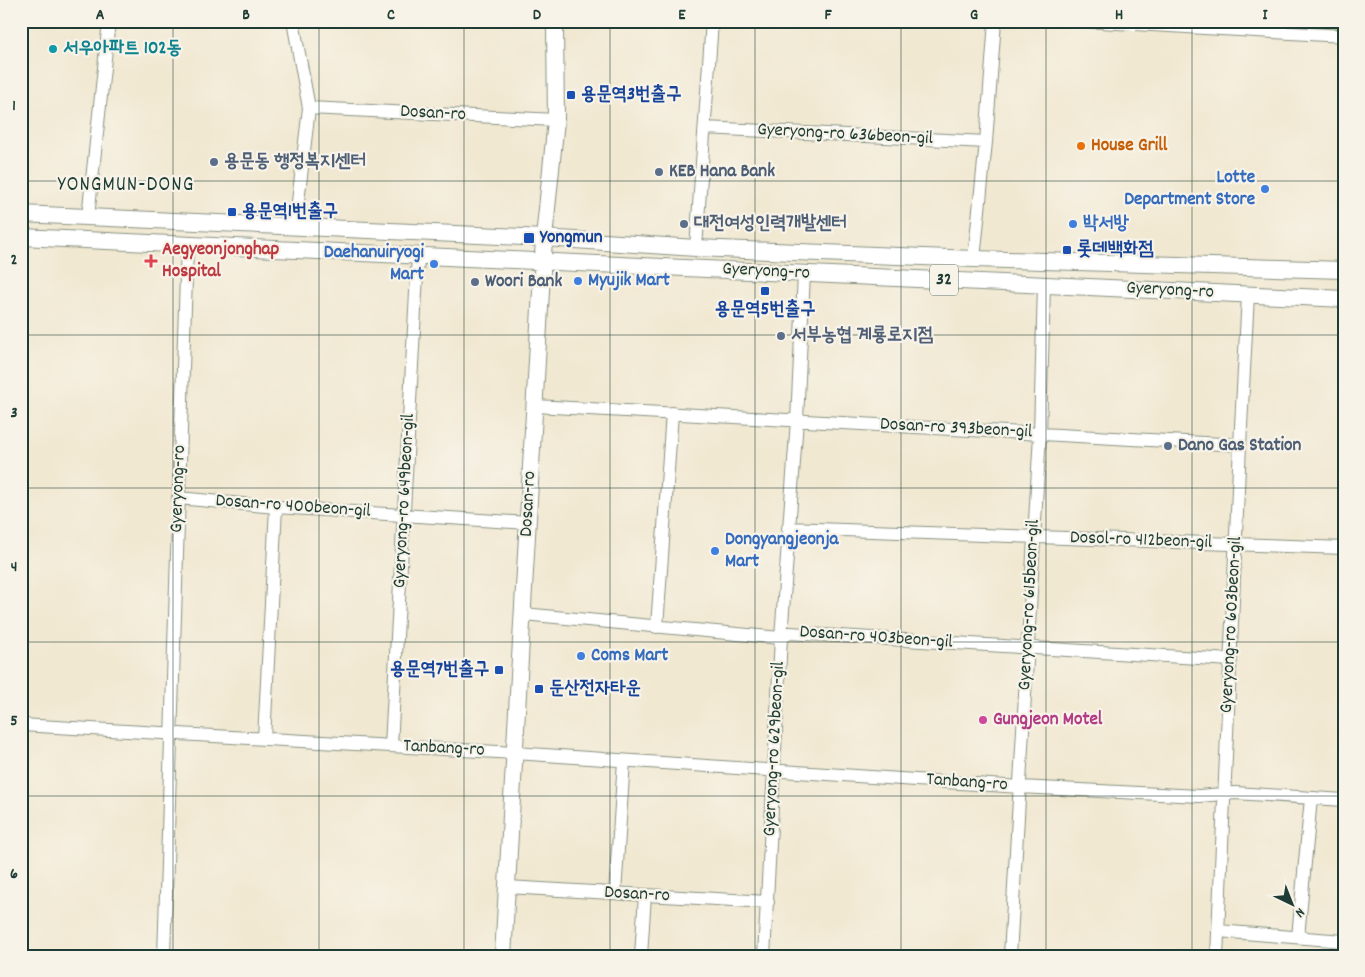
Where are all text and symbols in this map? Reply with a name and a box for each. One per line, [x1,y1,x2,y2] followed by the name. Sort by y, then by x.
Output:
[96,4,105,27] text: A
[242,4,250,27] text: B
[387,4,395,27] text: C
[533,4,542,27] text: D
[678,4,686,27] text: E
[824,4,832,27] text: F
[970,4,978,27] text: G
[1115,4,1123,27] text: H
[1263,4,1269,27] text: I
[63,36,182,63] place label: 서우아파트 102동
[47,43,59,55] marker: 서우아파트 102동
[581,82,681,109] place label: 용문역3번출구
[565,89,577,101] marker: 용문역3번출구
[12,95,16,118] text: 1
[399,99,467,129] street label: Dosan-ro
[756,117,934,153] street label: Gyeryong-ro 636beon-gil
[1091,133,1168,160] place label: House Grill
[1075,140,1087,152] marker: House Grill
[224,149,366,176] place label: 용문동 행정복지센터
[208,156,220,168] marker: 용문동 행정복지센터
[669,159,775,186] place label: KEB Hana Bank
[1124,165,1255,214] place label: Lotte Department Store
[653,166,665,178] marker: KEB Hana Bank
[58,171,194,201] district label: YONGMUN-DONG
[1259,183,1271,195] marker: Lotte Department Store
[242,199,338,226] place label: 용문역1번출구
[226,206,238,218] marker: 용문역1번출구
[694,211,847,238] place label: 대전여성인력개발센터
[1083,211,1130,238] place label: 박서방
[678,218,690,230] marker: 대전여성인력개발센터
[1067,218,1079,230] marker: 박서방
[539,225,603,252] place label: Yongmun
[522,231,536,245] marker: Yongmun
[162,237,279,286] place label: Aegyeonjonghap Hospital
[1077,237,1154,264] place label: 롯데백화점
[324,240,425,289] place label: Daehanuiryogi Mart
[1061,244,1073,256] marker: 롯데백화점
[11,249,18,272] text: 2
[144,254,158,268] marker: Aegyeonjonghap Hospital
[721,256,811,288] street label: Gyeryong-ro
[428,258,440,270] marker: Daehanuiryogi Mart
[930,264,958,296] road number: 32
[588,268,670,295] place label: Myujik Mart
[485,269,562,296] place label: Woori Bank
[572,275,584,287] marker: Myujik Mart
[1125,275,1215,307] street label: Gyeryong-ro
[469,276,481,288] marker: Woori Bank
[759,285,771,297] marker: 용문역5번출구
[715,297,815,324] place label: 용문역5번출구
[791,323,934,350] place label: 서부농협 계룡로지점
[775,330,787,342] marker: 서부농협 계룡로지점
[10,402,18,425] text: 3
[879,412,1033,446] street label: Dosan-ro 393beon-gil
[387,413,423,589] street label: Gyeryong-ro 649beon-gil
[1178,433,1301,460] place label: Dano Gas Station
[1162,440,1174,452] marker: Dano Gas Station
[164,445,194,533] street label: Gyeryong-ro
[514,470,544,538] street label: Dosan-ro
[214,488,372,526] street label: Dosan-ro 400beon-gil
[1012,518,1048,691] street label: Gyeryong-ro 615beon-gil
[1069,525,1213,557] street label: Dosol-ro 412beon-gil
[725,527,840,576] place label: Dongyangjeonja Mart
[1214,535,1250,714] street label: Gyeryong-ro 603beon-gil
[709,545,721,557] marker: Dongyangjeonja Mart
[11,556,17,579] text: 4
[798,619,954,657] street label: Dosan-ro 403beon-gil
[591,643,668,670] place label: Coms Mart
[575,650,587,662] marker: Coms Mart
[390,657,489,684] place label: 용문역7번출구
[757,660,793,837] street label: Gyeryong-ro 629beon-gil
[493,664,505,676] marker: 용문역7번출구
[549,676,641,703] place label: 둔산전자타운
[533,683,545,695] marker: 둔산전자타운
[993,707,1103,734] place label: Gungjeon Motel
[10,710,18,733] text: 5
[977,714,989,726] marker: Gungjeon Motel
[403,733,485,765] street label: Tanbang-ro
[925,767,1009,799] street label: Tanbang-ro
[10,863,18,886] text: 6
[603,880,671,910] street label: Dosan-ro
[1268,880,1318,930] north arrow
[1290,902,1309,922] text: N

